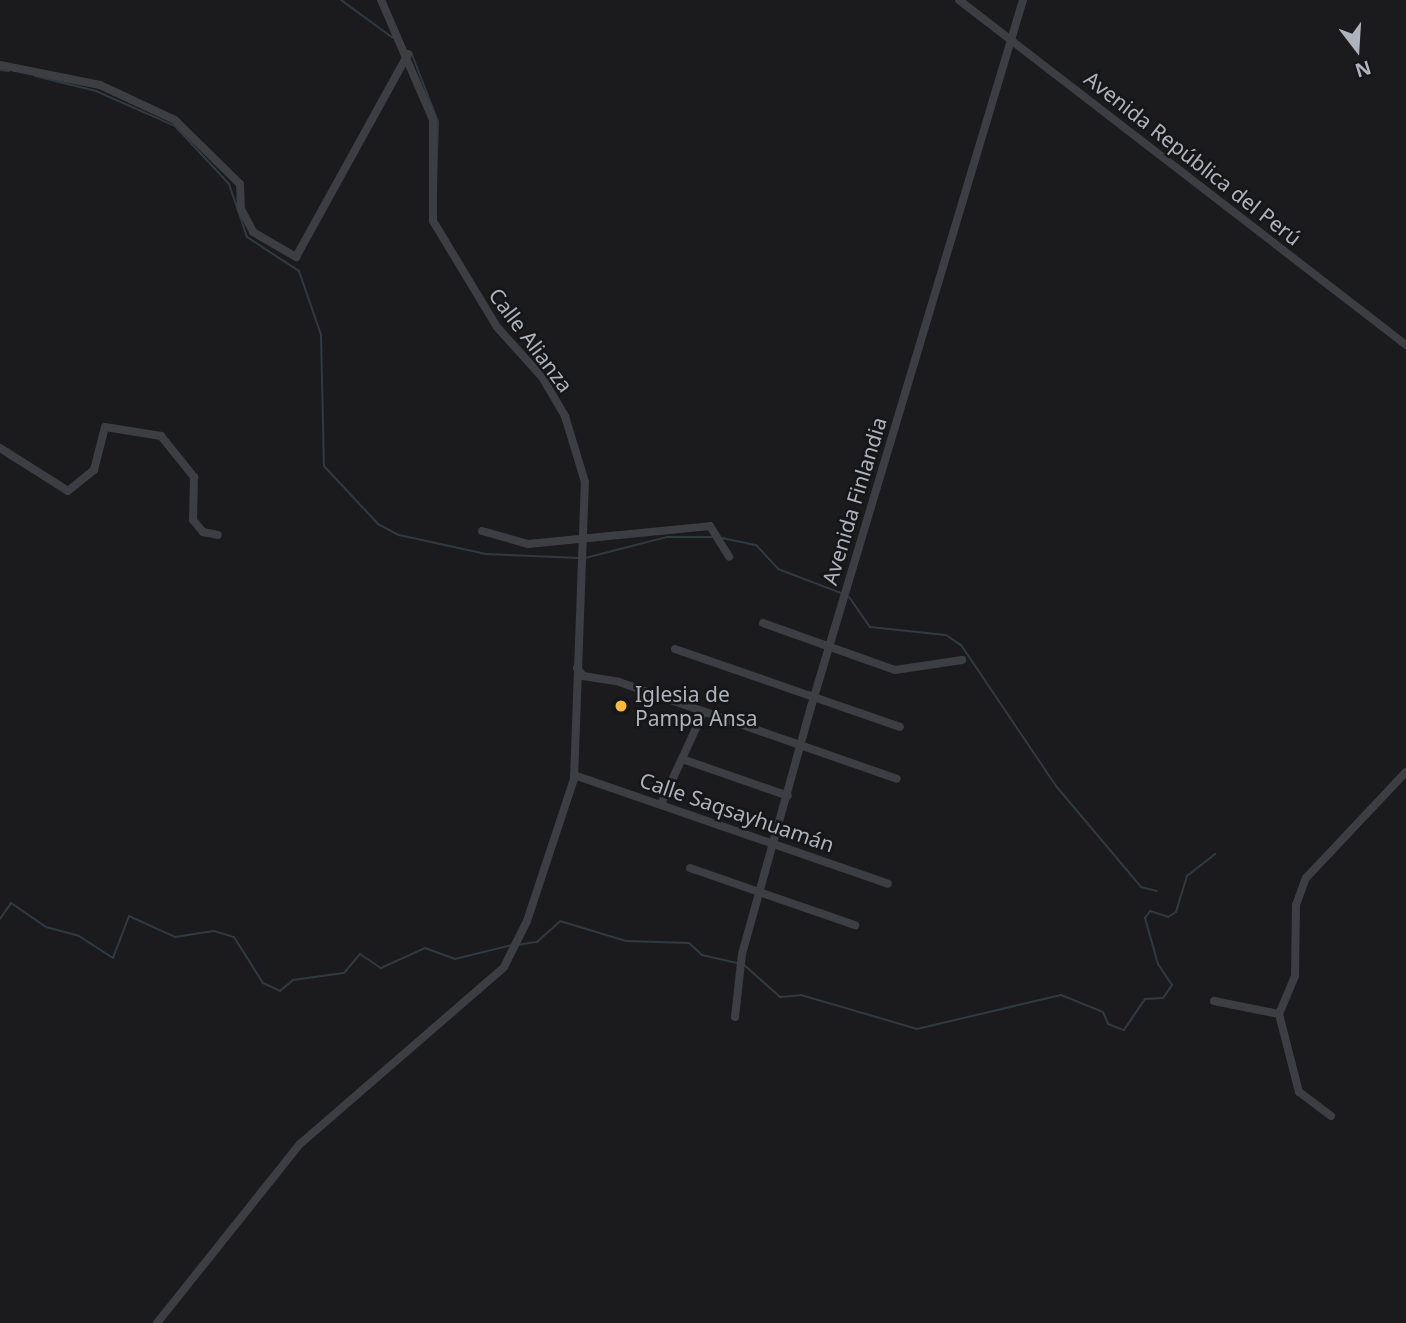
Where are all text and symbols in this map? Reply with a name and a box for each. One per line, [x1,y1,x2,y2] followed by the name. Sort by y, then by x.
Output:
[1322,14,1392,84] north arrow
[1352,54,1374,84] text: N
[1080,66,1306,250] street label: Avenida República del Perú
[484,283,578,397] street label: Calle Alianza
[817,414,891,588] street label: Avenida Finlandia
[635,681,758,731] place label: Iglesia de Pampa Ansa
[613,698,629,714] marker: Iglesia de Pampa Ansa
[636,767,838,857] street label: Calle Saqsayhuamán

